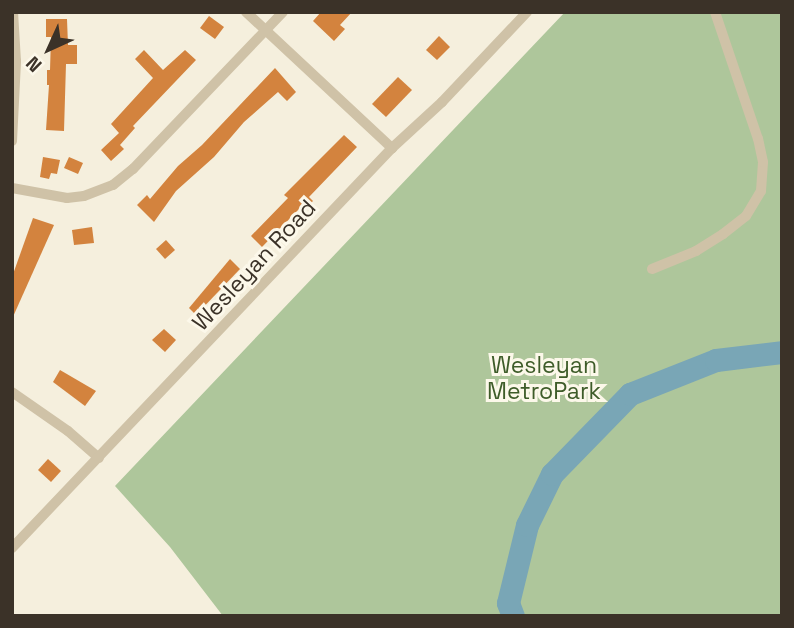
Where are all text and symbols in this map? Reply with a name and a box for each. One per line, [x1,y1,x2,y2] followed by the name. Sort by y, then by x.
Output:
[14,14,84,84] north arrow
[20,51,47,78] text: N
[186,194,322,336] street label: Wesleyan Road
[487,351,601,405] park label: Wesleyan MetroPark

